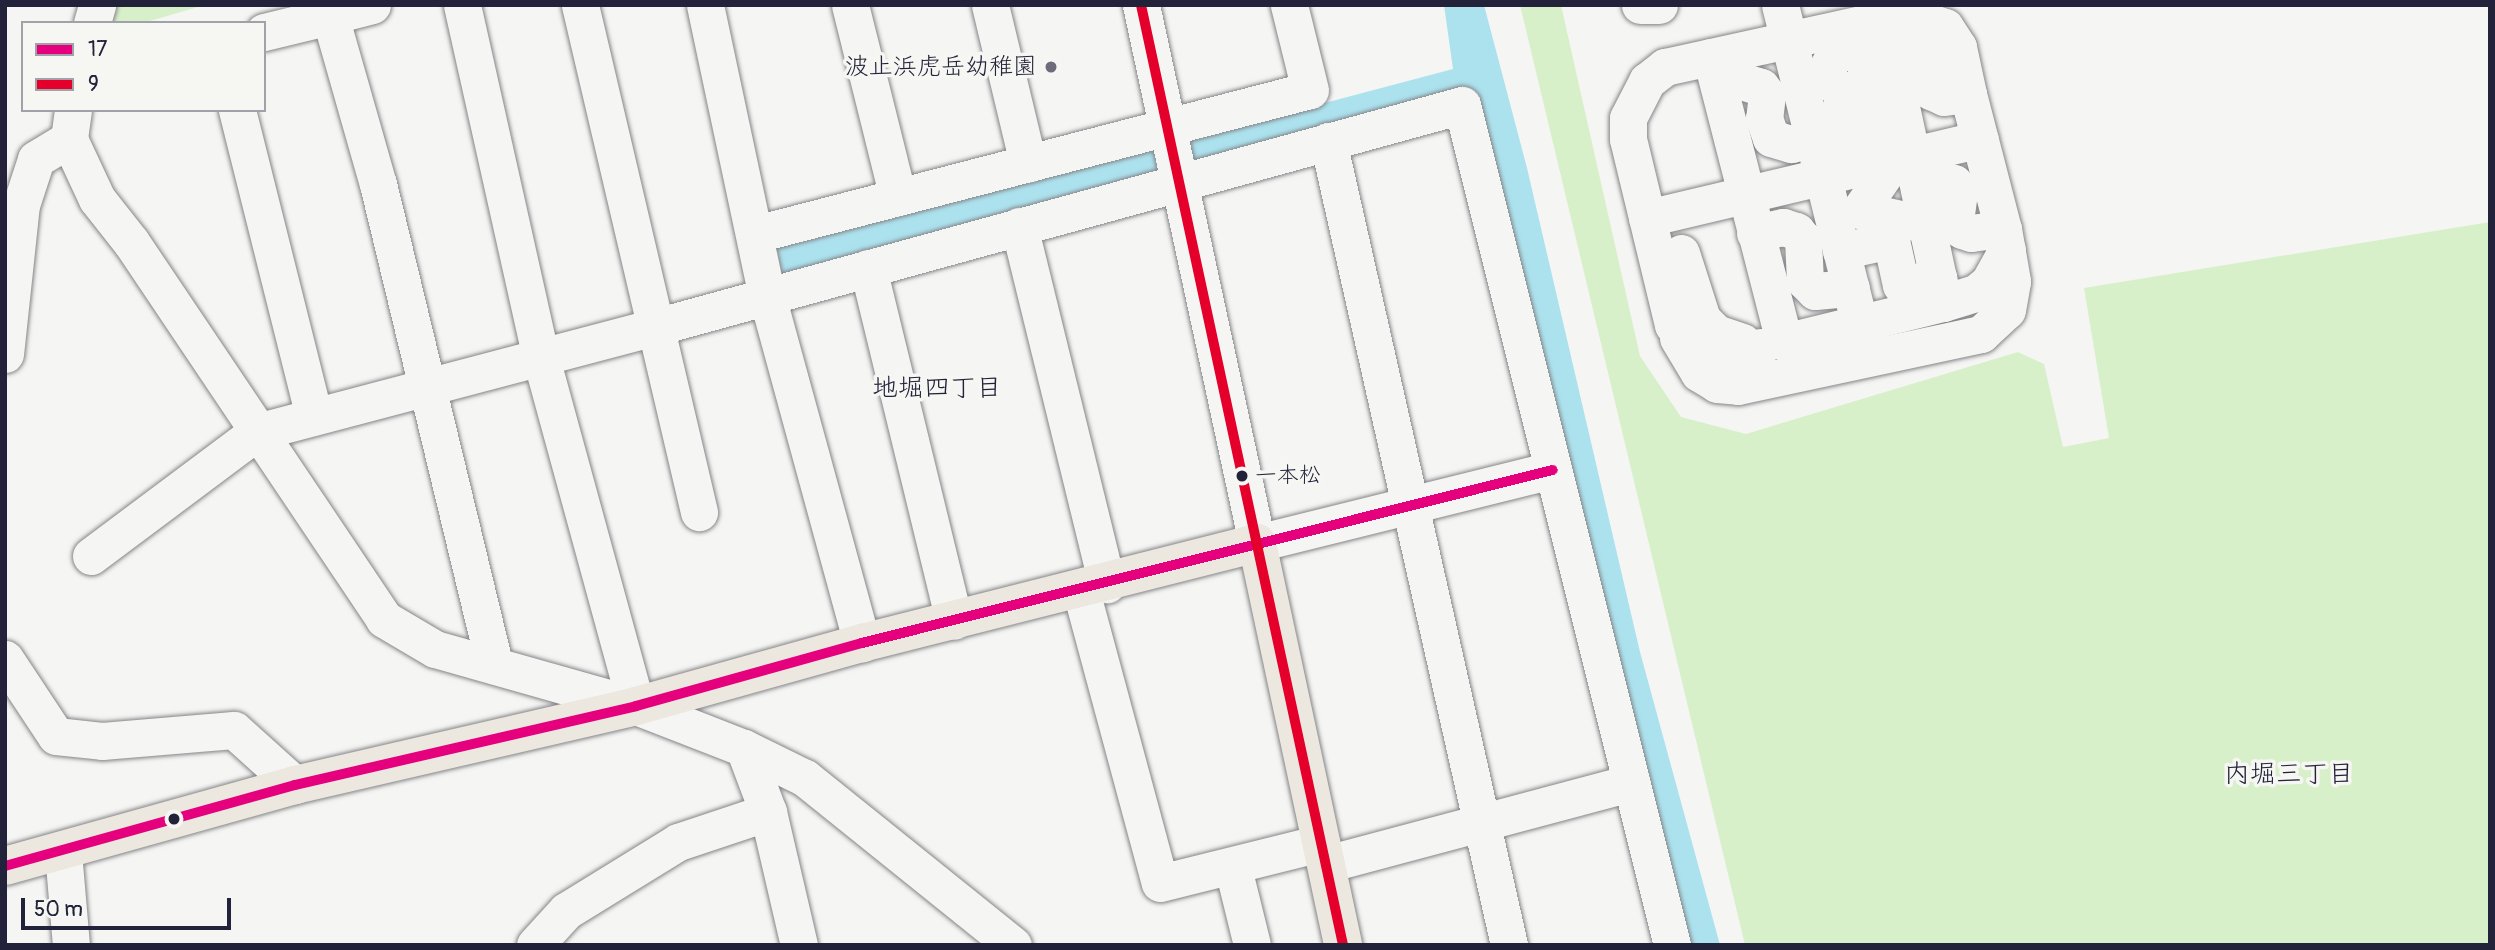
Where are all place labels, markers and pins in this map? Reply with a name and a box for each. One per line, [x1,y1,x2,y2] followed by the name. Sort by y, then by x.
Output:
[845,53,1037,81] place label: 波止浜虎岳幼稚園
[1043,59,1059,75] marker: 波止浜虎岳幼稚園
[1255,463,1321,489] place label: 一本松
[1235,469,1249,483] marker: 一本松
[167,812,181,826] unlabelled marker

